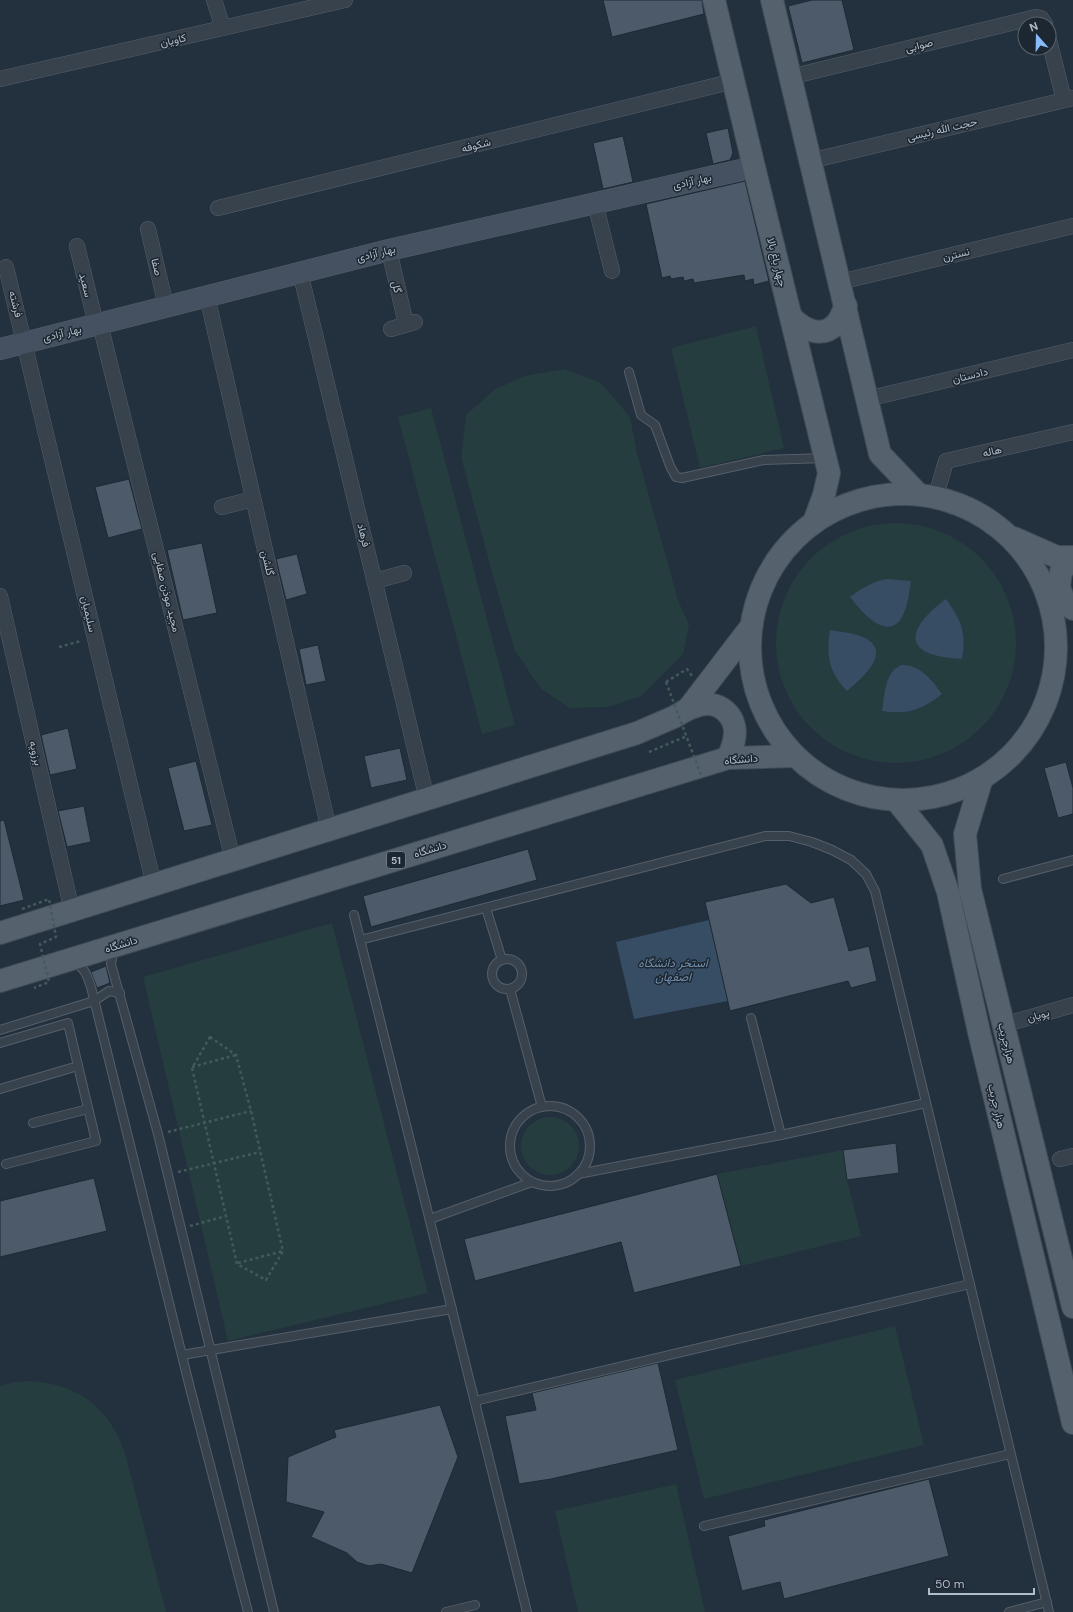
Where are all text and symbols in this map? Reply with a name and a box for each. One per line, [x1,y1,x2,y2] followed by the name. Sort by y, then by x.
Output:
[1017,16,1057,56] north arrow
[1027,19,1040,35] text: N
[159,30,188,50] street label: کاویان
[904,35,934,55] street label: صوابی
[906,114,978,144] street label: حجت الله رئیسی
[460,135,493,155] street label: شکوفه
[671,170,713,192] street label: بهار آزادی
[763,236,790,288] street label: چهار باغ بالا
[355,241,397,265] street label: بهار آزادی
[941,244,971,264] street label: نسترن
[148,257,166,277] street label: صفا
[76,271,96,299] street label: سعید
[389,279,405,295] street label: گل
[6,289,26,319] street label: فرشته
[41,321,83,345] street label: بهار آزادی
[951,364,989,386] street label: دادستان
[981,442,1003,460] street label: هاله
[354,522,374,548] street label: فرهاد
[258,549,278,577] street label: گلشن
[150,550,184,634] street label: مجید موذن صفایی
[78,595,100,634] street label: سلیمیان
[26,739,46,767] street label: برزویه
[724,751,758,767] street label: دانشگاه
[412,837,448,861] street label: دانشگاه
[387,852,405,868] road number: 51
[103,932,139,956] street label: دانشگاه
[638,955,709,985] water label: استخر دانشگاه اصفهان
[1025,1005,1051,1026] street label: پویان
[995,1021,1019,1065] street label: هزارجریب
[985,1082,1009,1130] street label: هزار جریب
[929,1570,1034,1596] scale bar
[935,1576,964,1592] text: 50 m

